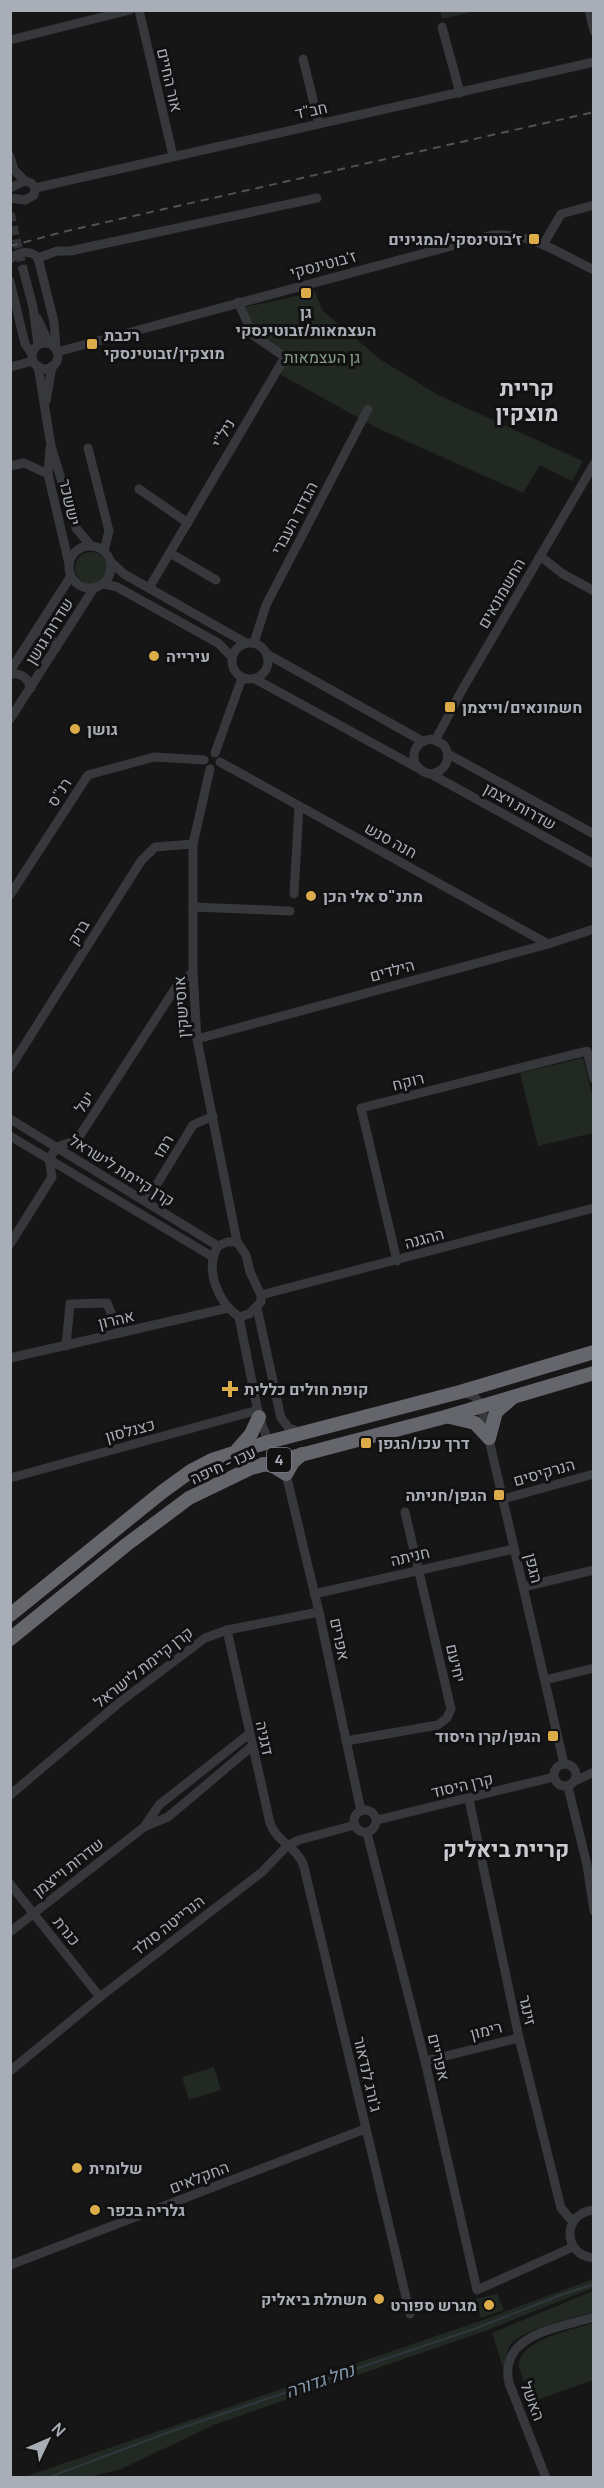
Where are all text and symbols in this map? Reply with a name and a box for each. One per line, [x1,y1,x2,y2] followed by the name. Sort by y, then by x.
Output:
[152,46,188,114] street label: אור החיים
[293,96,329,124] street label: חב"ד
[388,228,522,250] place label: ז׳בוטינסקי/המגינים
[527,232,541,246] marker: ז׳בוטינסקי/המגינים
[287,245,359,283] street label: ז'בוטינסקי
[299,286,313,300] marker: גן העצמאות/זבוטינסקי
[236,301,376,341] place label: גן העצמאות/זבוטינסקי
[104,324,225,364] place label: רכבת מוצקין/זבוטינסקי
[85,337,99,351] marker: רכבת מוצקין/זבוטינסקי
[284,346,360,368] park label: גן העצמאות
[495,373,559,428] district label: קריית מוצקין
[206,415,240,451] street label: ניל"י
[54,477,86,527] street label: יששכר
[266,478,322,558] street label: הגדוד העברי
[472,554,530,632] street label: החשמונאים
[20,593,78,669] street label: שדרות גושן
[166,645,210,667] place label: עירייה
[147,649,161,663] marker: עירייה
[462,696,582,718] place label: חשמונאים/וייצמן
[443,700,457,714] marker: חשמונאים/וייצמן
[87,718,118,740] place label: גושן
[68,722,82,736] marker: גושן
[42,773,76,811] street label: רנ"ס
[480,777,560,835] street label: שדרות ויצמן
[361,817,421,863] street label: חנה סנש
[323,885,423,907] place label: מתנ"ס אלי הכן
[304,889,318,903] marker: מתנ"ס אלי הכן
[62,915,95,949] street label: ברק
[367,953,417,987] street label: הילדים
[168,975,194,1039] street label: אוסישקין
[390,1066,426,1096] street label: רוקח
[69,1087,99,1117] street label: יעל
[65,1129,179,1211] street label: קרן קיימת לישראל
[147,1130,179,1162] street label: רמז
[402,1222,446,1254] street label: ההגנה
[96,1304,136,1334] street label: אהרון
[244,1378,368,1400] place label: קופת חולים כללית
[221,1380,239,1398] marker: קופת חולים כללית
[103,1413,157,1447] street label: כצנלסון
[378,1432,470,1454] place label: דרך עכו/הגפן
[359,1436,373,1450] marker: דרך עכו/הגפן
[187,1441,259,1489] street label: עכו - חיפה
[267,1448,291,1472] road number: 4
[511,1453,577,1491] street label: הנרקיסים
[405,1484,487,1506] place label: הגפן/חניתה
[492,1488,506,1502] marker: הגפן/חניתה
[388,1541,432,1571] street label: חניתה
[520,1551,548,1585] street label: הגפן
[325,1616,355,1662] street label: אפרים
[89,1621,197,1713] street label: קרן קיימת לישראל
[441,1642,471,1684] street label: יחיעם
[251,1719,279,1757] street label: דגניה
[435,1725,541,1747] place label: הגפן/קרן היסוד
[546,1729,560,1743] marker: הגפן/קרן היסוד
[429,1767,495,1803] street label: קרן היסוד
[28,1832,108,1902] street label: שדרות וייצמן
[443,1834,569,1864] district label: קריית ביאליק
[127,1890,209,1960] street label: הנרייטה סולד
[48,1912,86,1950] street label: כנרת
[514,1993,542,2027] street label: זינגר
[468,2015,504,2045] street label: רימון
[423,2031,455,2083] street label: אפריים
[349,2034,387,2114] street label: ג'ורג לנדאור
[166,2156,232,2198] street label: החקלאים
[89,2157,143,2179] place label: שלומית
[70,2161,84,2175] marker: שלומית
[107,2199,185,2221] place label: גלריה בכפר
[88,2203,102,2217] marker: גלריה בכפר
[261,2288,367,2310] place label: משתלת ביאליק
[372,2292,386,2306] marker: משתלת ביאליק
[390,2294,477,2316] place label: מגרש ספורט
[482,2298,496,2312] marker: מגרש ספורט
[282,2357,359,2403] water label: נחל גדורה
[515,2378,551,2424] street label: האשל
[18,2410,78,2470] north arrow
[47,2418,71,2441] text: N

